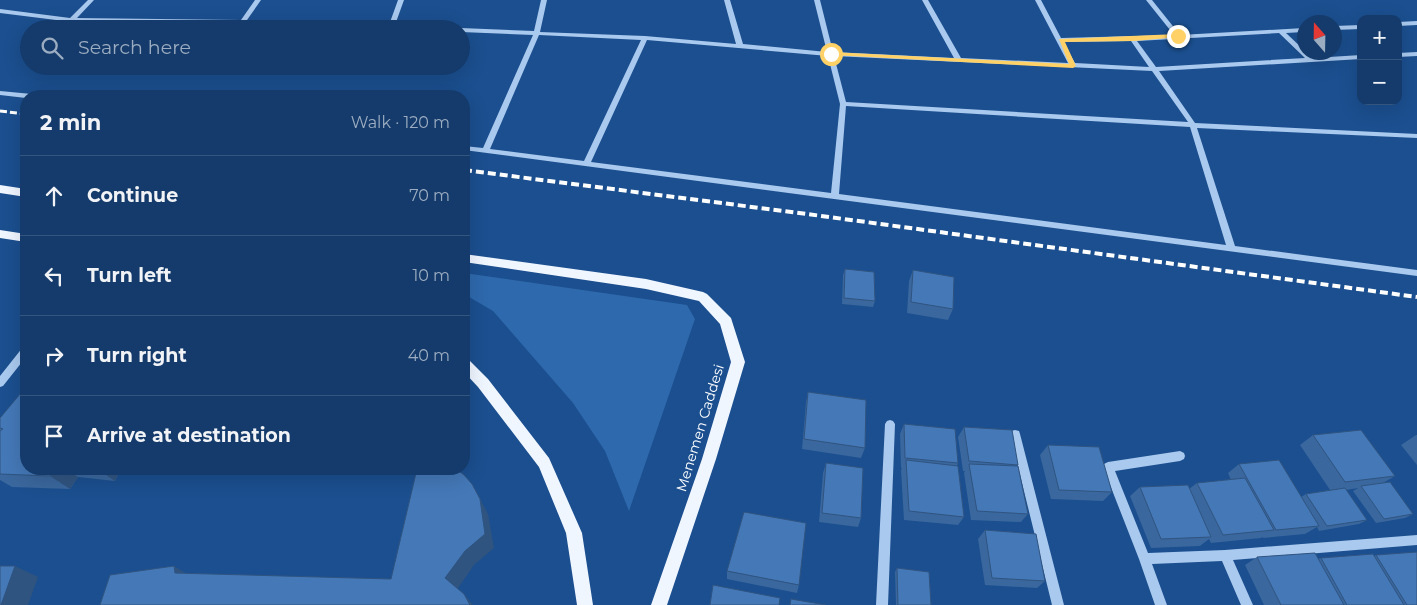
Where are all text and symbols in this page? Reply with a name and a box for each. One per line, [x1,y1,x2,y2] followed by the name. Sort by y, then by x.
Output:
[1297,15,1342,60] north arrow
[1357,15,1402,105] map controls
[1357,15,1402,60] button: +
[20,20,470,75] search box
[1167,25,1190,48] route end
[38,34,66,62] icon: search
[78,36,191,59] text: Search here
[820,43,843,66] route start
[1357,60,1402,105] button: −
[40,110,101,135] text: 2 min
[351,113,450,132] text: Walk · 120 m
[40,182,68,210] icon: ahead
[87,184,178,207] text: Continue
[409,186,450,205] text: 70 m
[40,262,68,290] icon: left
[87,264,172,287] text: Turn left
[412,266,450,285] text: 10 m
[40,342,68,370] icon: right
[87,344,187,367] text: Turn right
[408,346,450,365] text: 40 m
[672,362,728,494] street label: Menemen Caddesi
[40,422,68,450] icon: arrive
[87,424,291,447] text: Arrive at destination

